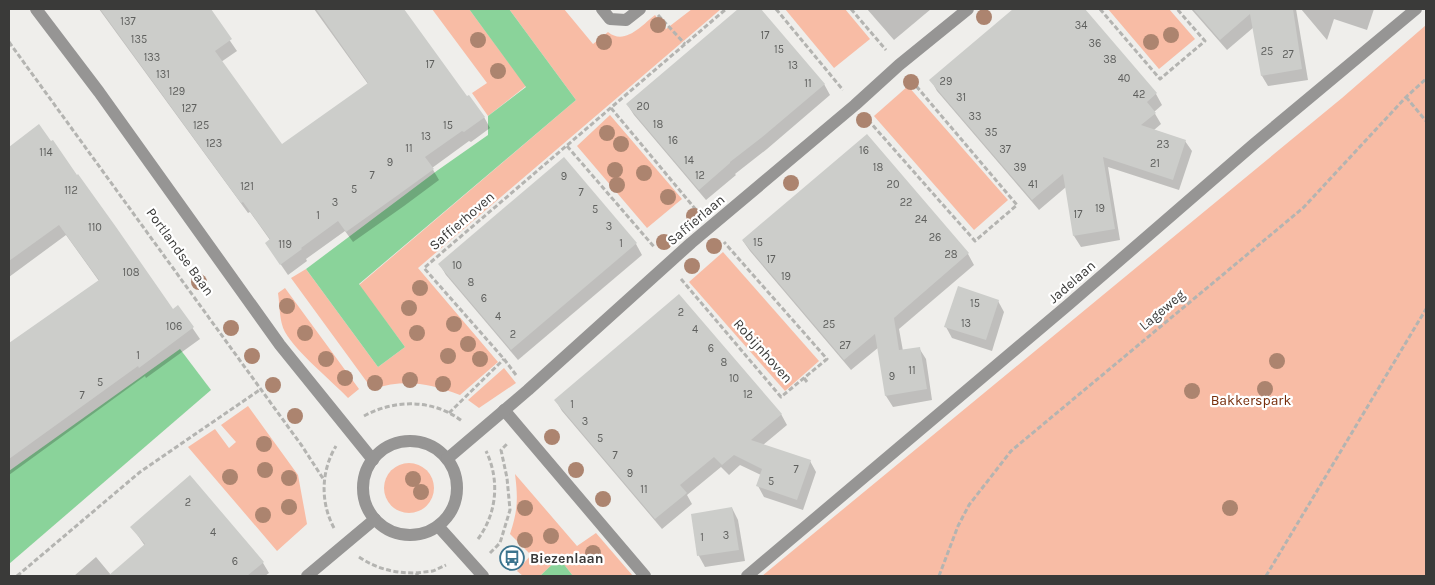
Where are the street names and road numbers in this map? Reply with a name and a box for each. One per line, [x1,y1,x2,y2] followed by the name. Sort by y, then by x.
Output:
[426,188,498,254] street label: Saffierhoven
[664,191,728,249] street label: Saffierlaan
[142,205,218,299] street label: Portlandse Baan
[1045,257,1099,307] street label: Jadelaan
[1136,286,1188,334] street label: Lageweg
[730,315,796,387] street label: Robijnhoven

